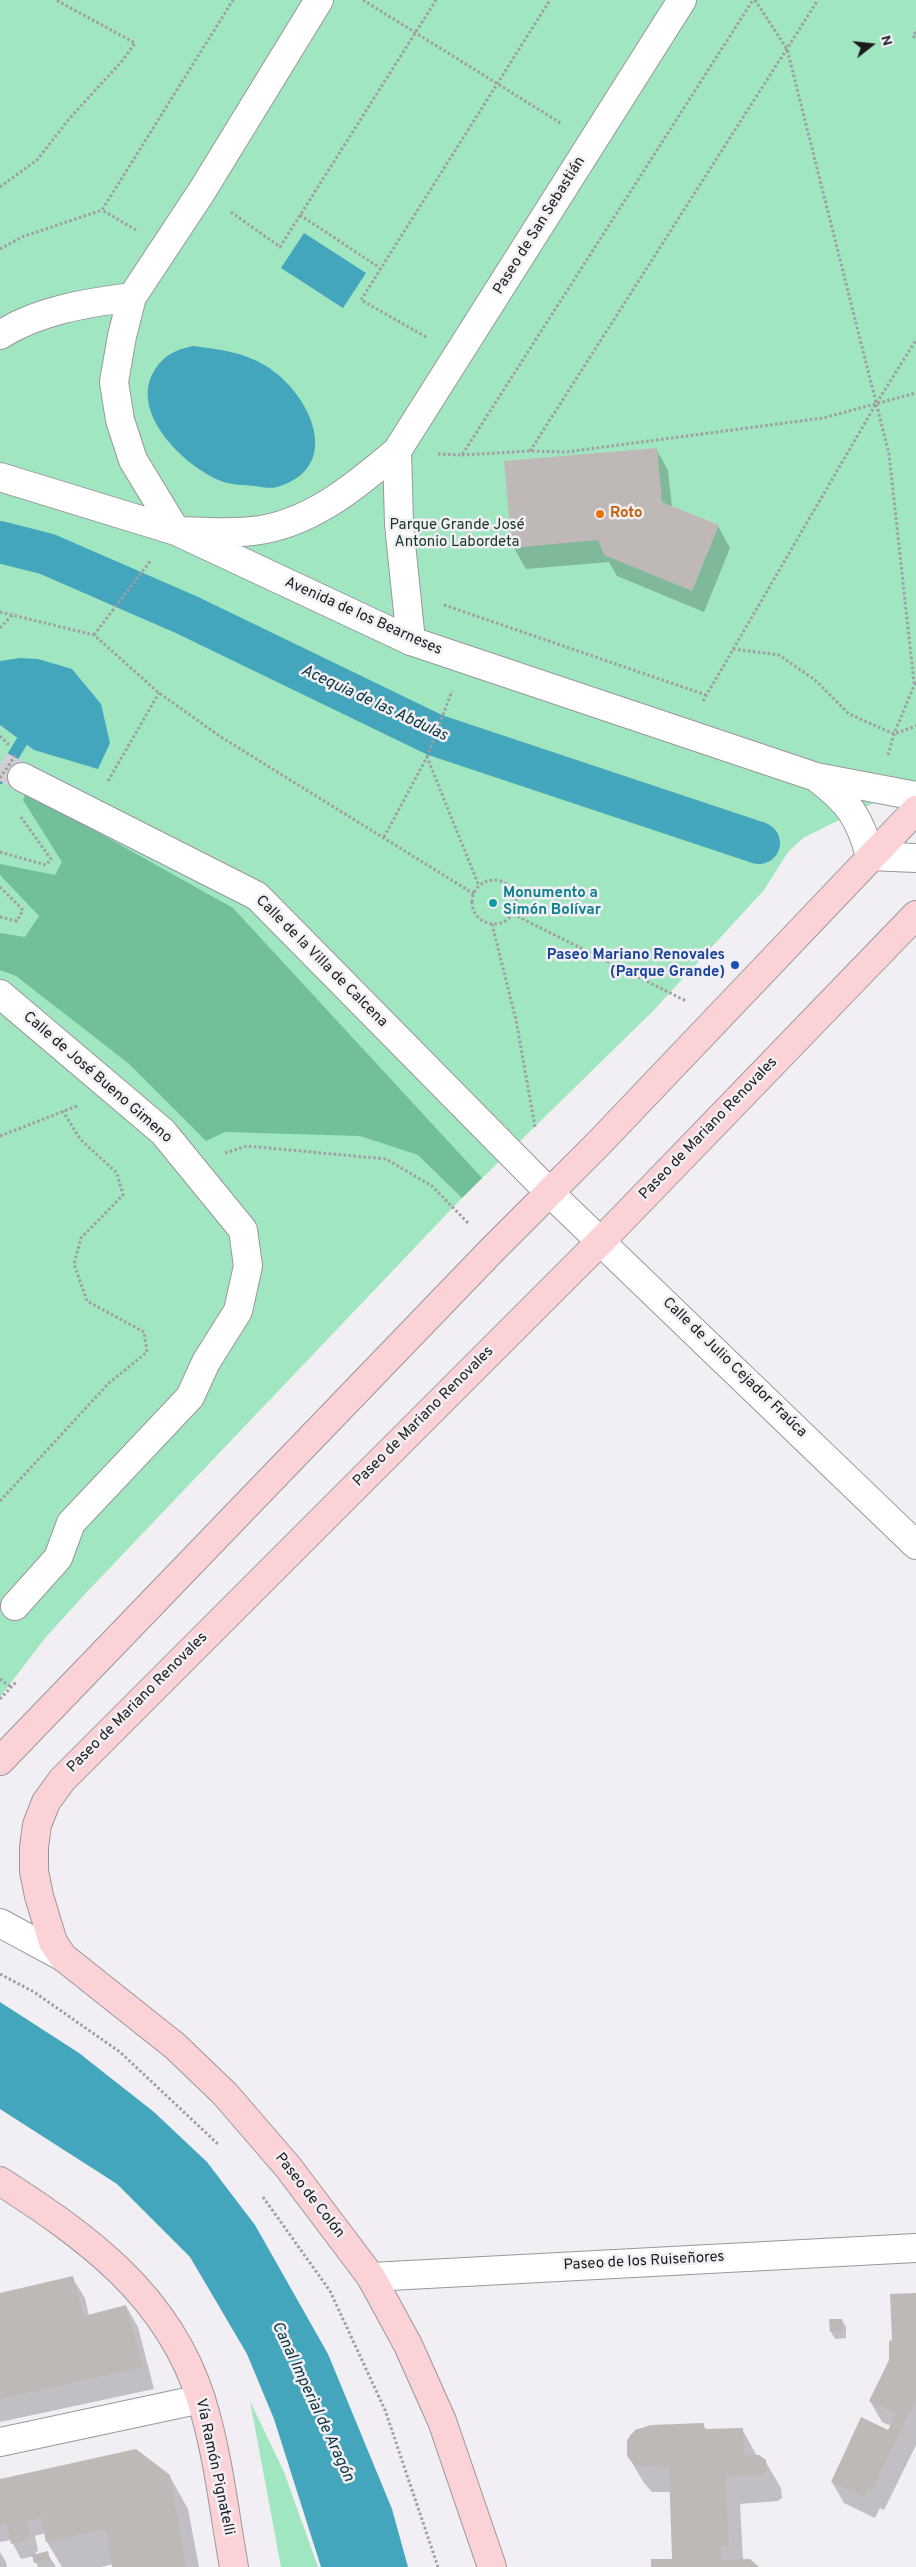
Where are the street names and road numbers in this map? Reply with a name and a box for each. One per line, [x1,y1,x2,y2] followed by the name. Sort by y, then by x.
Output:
[490,154,590,298] street label: Paseo de San Sebastián
[282,574,444,660] street label: Avenida de los Bearneses
[251,892,391,1032] street label: Calle de la Villa de Calcena
[19,1008,175,1148] street label: Calle de José Bueno Gimeno
[636,1054,782,1204] street label: Paseo de Mariano Renovales
[658,1294,810,1442] street label: Calle de Julio Cejador Fraúca
[350,1343,498,1491] street label: Paseo de Mariano Renovales
[64,1629,212,1777] street label: Paseo de Mariano Renovales
[270,2150,348,2242] street label: Paseo de Colón
[563,2249,725,2275] street label: Paseo de los Ruiseñores
[191,2397,237,2537] street label: Vía Ramón Pignatelli

